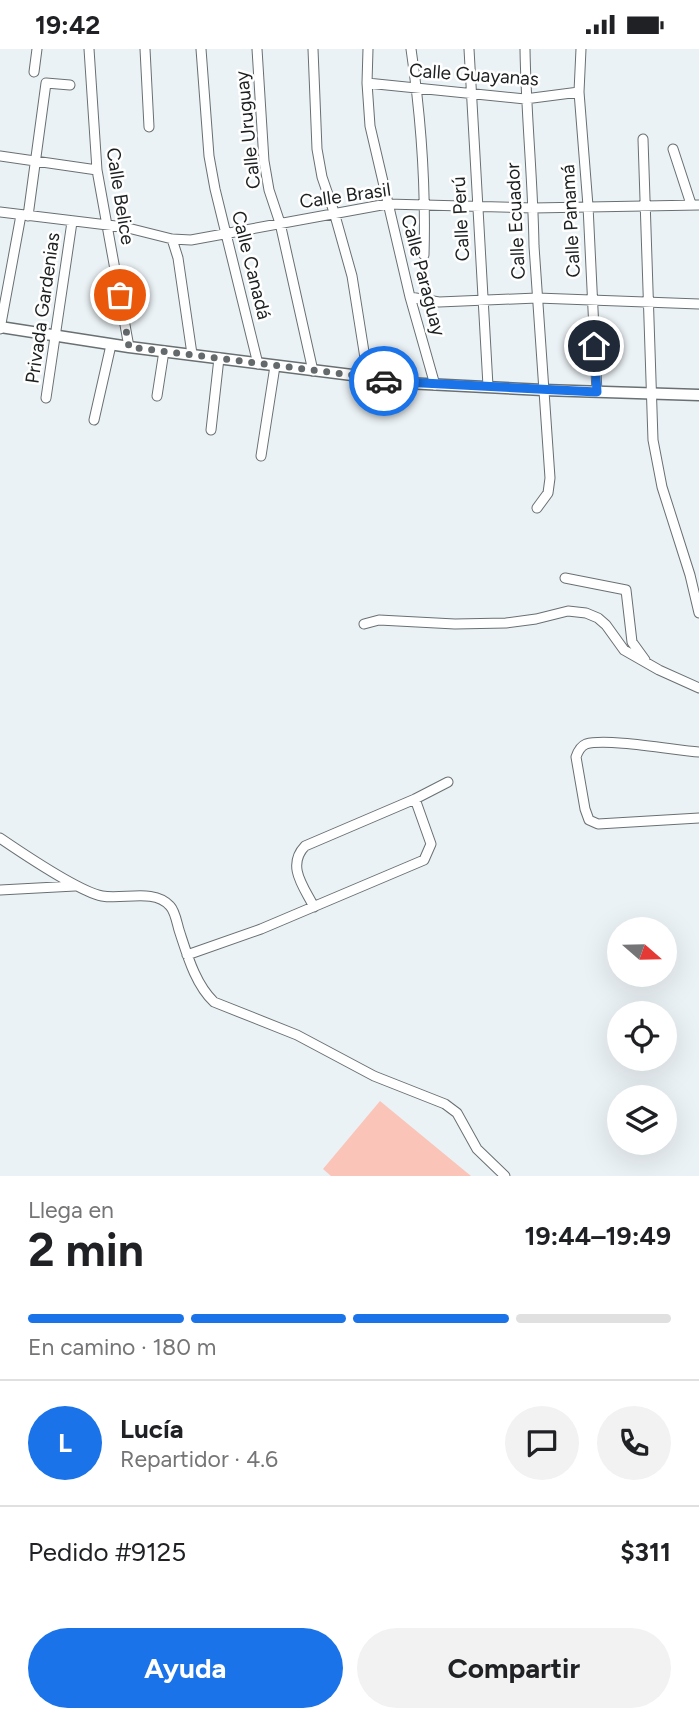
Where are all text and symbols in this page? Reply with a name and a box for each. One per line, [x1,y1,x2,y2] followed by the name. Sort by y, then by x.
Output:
[35,9,100,41] text: 19:42
[408,58,540,91] street label: Calle Guayanas
[230,70,265,190] street label: Calle Uruguay
[101,146,140,246] street label: Calle Belice
[501,161,530,280] street label: Calle Ecuador
[556,164,585,278] street label: Calle Panamá
[447,176,474,262] street label: Calle Perú
[298,178,392,213] street label: Calle Brasil
[227,208,276,322] street label: Calle Canadá
[396,212,451,338] street label: Calle Paraguay
[21,231,64,385] street label: Privada Gardenias
[90,265,150,325] pin
[101,276,139,314] icon: bag
[564,316,624,376] pin
[575,327,613,365] icon: home
[349,346,419,416] courier
[365,362,403,400] icon: car
[607,917,677,987] north arrow
[607,917,677,1155] map controls
[607,1001,677,1071] button: locate
[607,1085,677,1155] button: layers
[28,1196,114,1224] text: Llega en
[524,1220,671,1252] text: 19:44–19:49
[28,1222,144,1278] text: 2 min
[28,1333,216,1361] text: En camino · 180 m
[505,1406,579,1480] button: chat
[597,1406,671,1480] button: phone
[120,1413,184,1445] text: Lucía
[58,1427,72,1459] text: L
[120,1445,278,1473] text: Repartidor · 4.6
[28,1536,186,1568] text: Pedido #9125
[620,1536,671,1568] text: $311
[28,1628,343,1708] button: Ayuda
[357,1628,671,1708] button: Compartir

